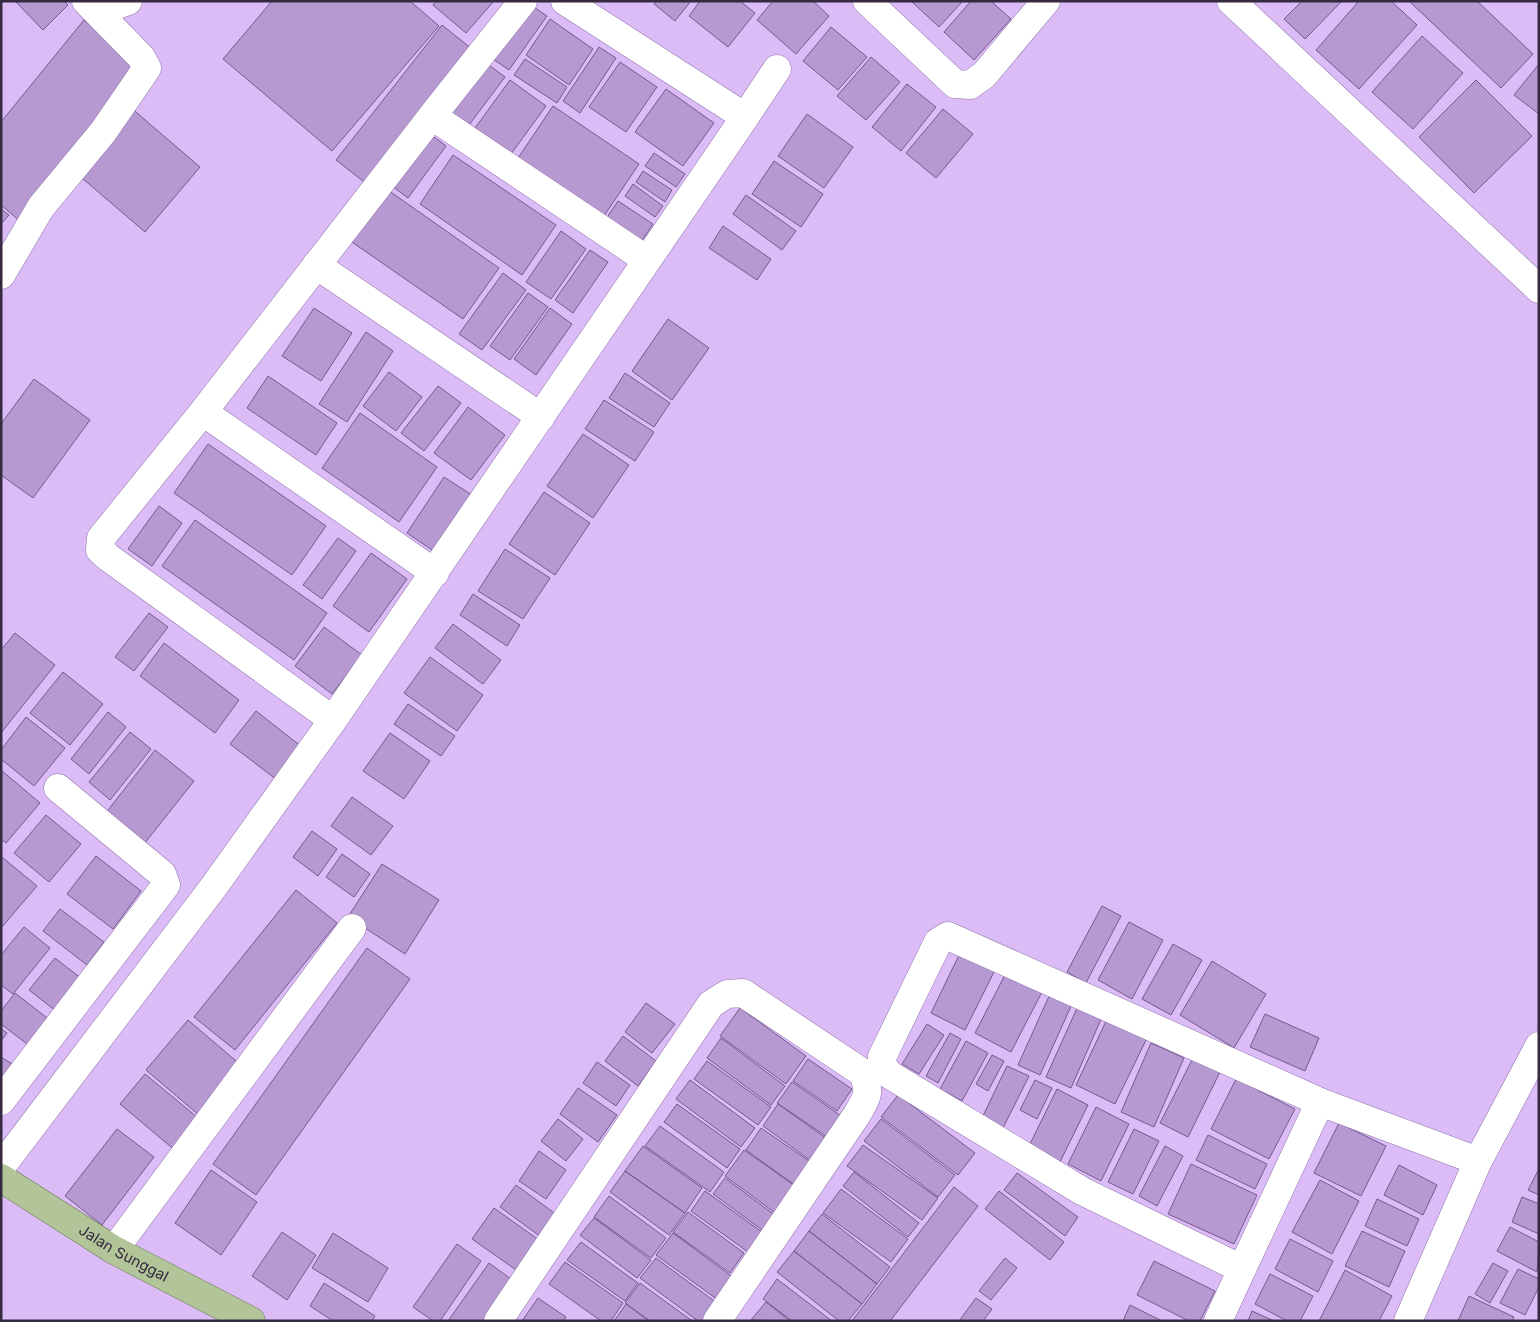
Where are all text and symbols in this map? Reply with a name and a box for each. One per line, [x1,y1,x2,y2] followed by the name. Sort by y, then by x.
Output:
[75,1220,172,1286] street label: Jalan Sunggal

